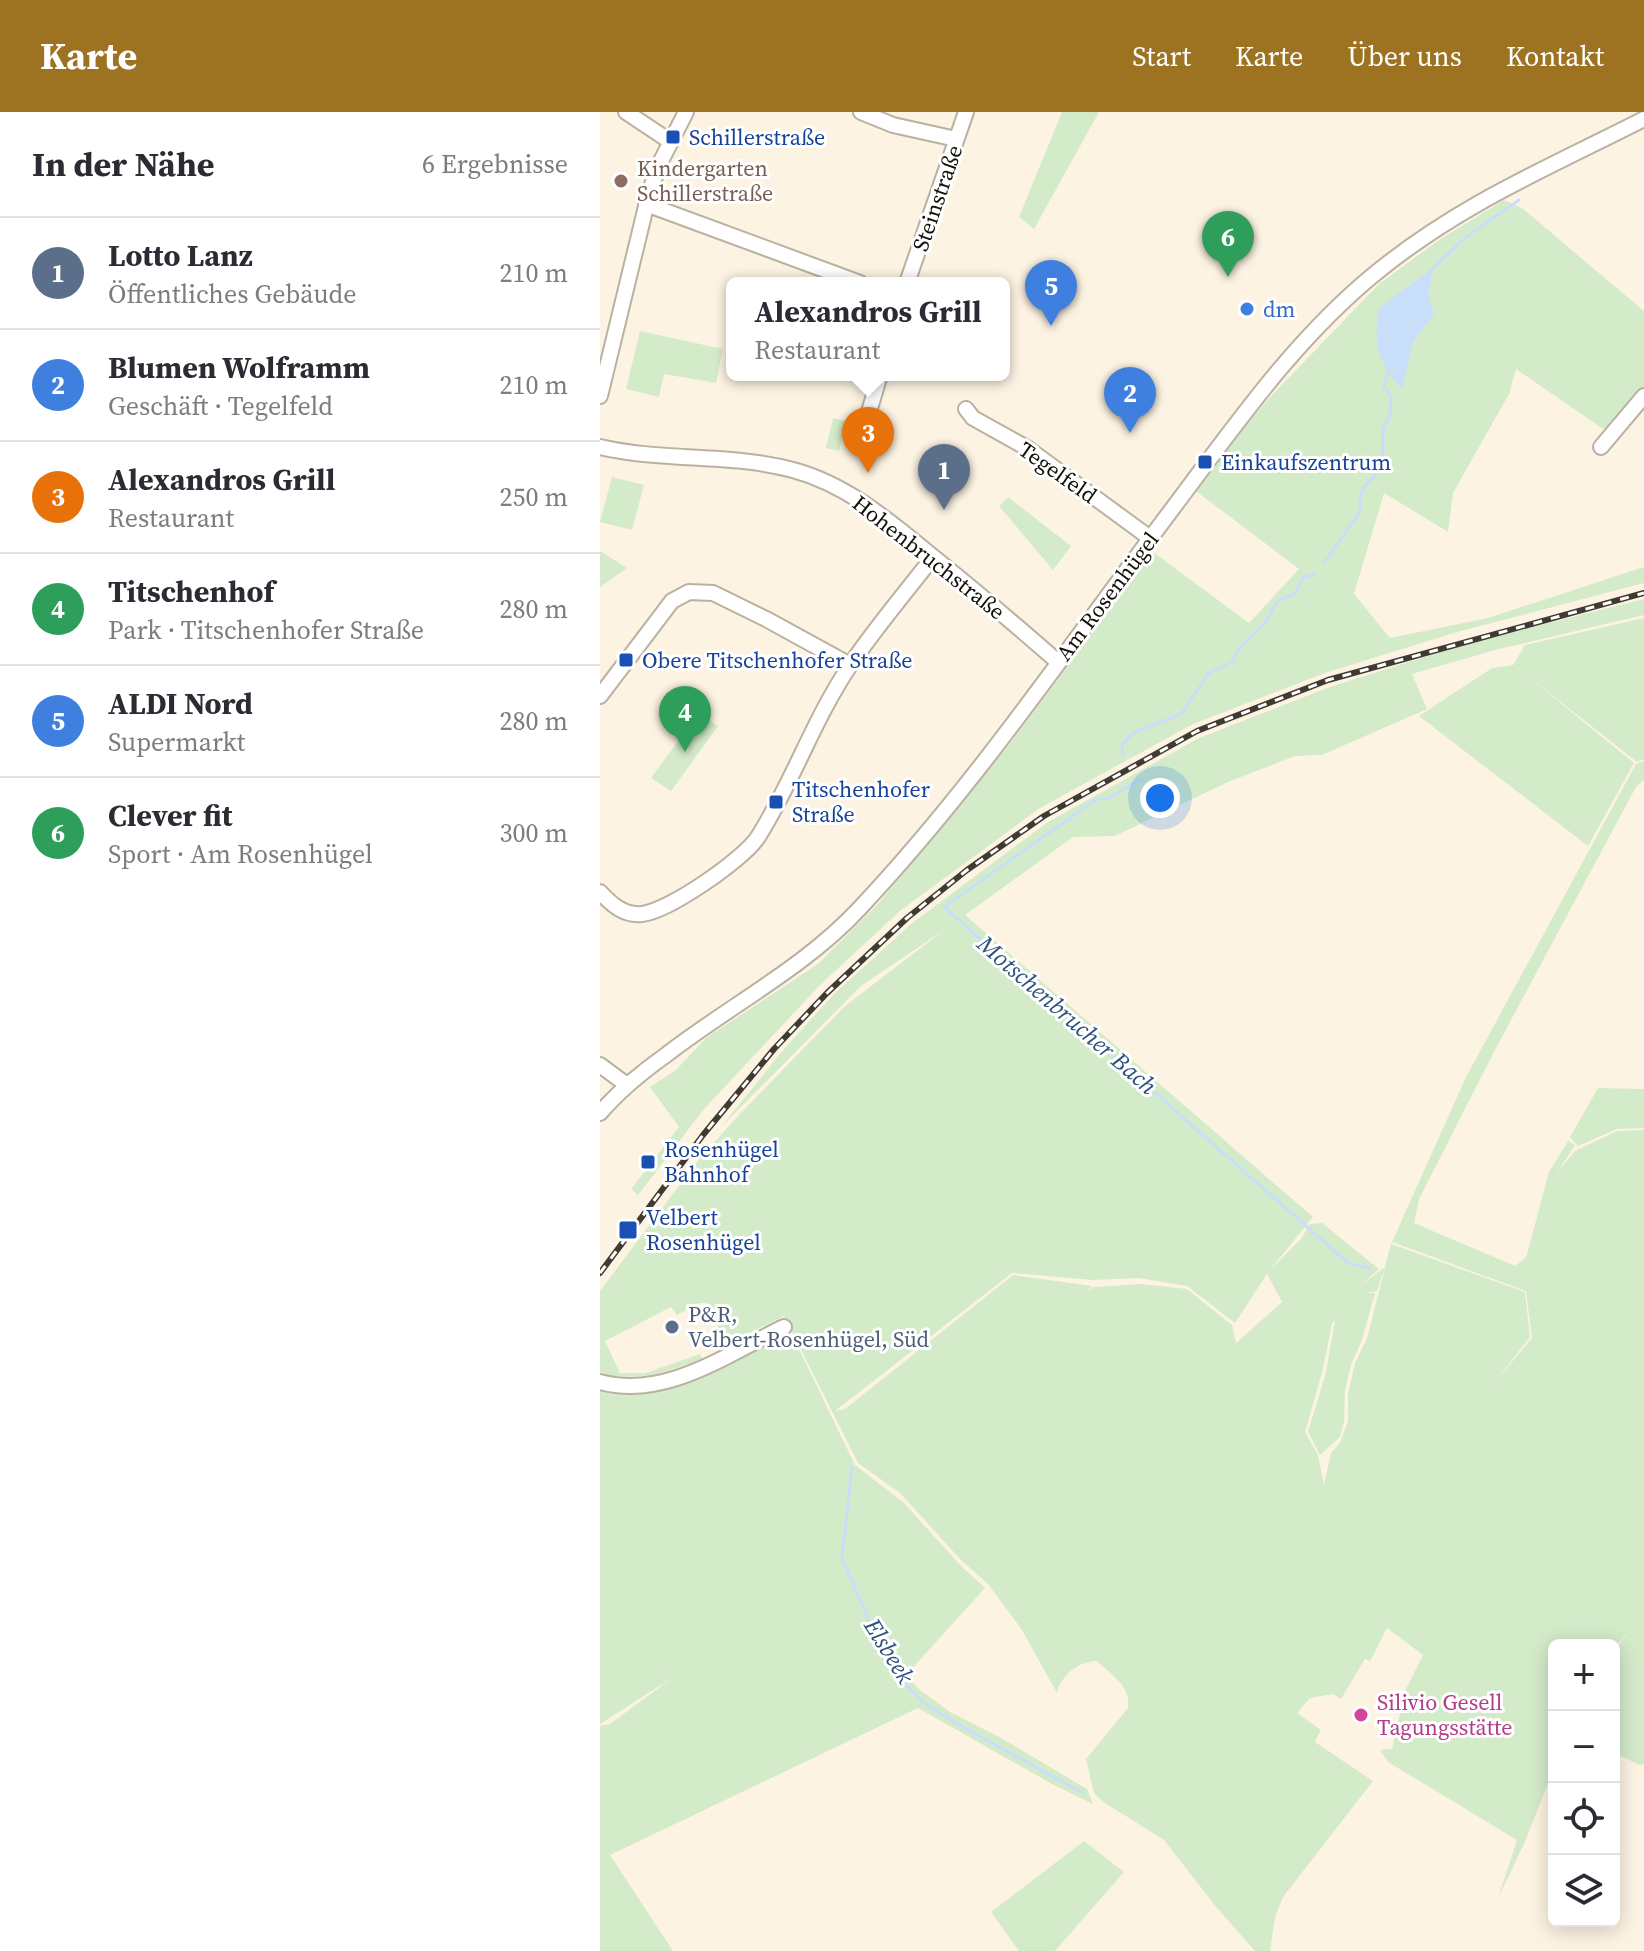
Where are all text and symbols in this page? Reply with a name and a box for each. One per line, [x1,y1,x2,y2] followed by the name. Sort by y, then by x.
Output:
[40,30,137,82] text: Karte
[1132,37,1191,75] text: Start
[1235,37,1303,75] text: Karte
[1347,37,1462,75] text: Über uns
[1506,37,1604,75] text: Kontakt
[689,122,825,152] place label: Schillerstraße
[664,128,682,146] marker: Schillerstraße
[32,141,215,187] text: In der Nähe
[905,141,969,255] street label: Steinstraße
[422,146,568,182] text: 6 Ergebnisse
[637,153,773,208] place label: Kindergarten Schillerstraße
[612,172,630,190] marker: Kindergarten Schillerstraße
[1202,211,1254,277] pin: 6
[108,235,253,276] text: Lotto Lanz
[51,255,65,291] text: 1
[500,255,568,291] text: 210 m
[1025,260,1077,326] pin: 5
[108,276,356,312] text: Öffentliches Gebäude
[726,277,1010,381] popup
[754,291,982,332] text: Alexandros Grill
[1263,294,1295,324] place label: dm
[1238,300,1256,318] marker: dm
[754,332,880,368] text: Restaurant
[108,347,370,388] text: Blumen Wolframm
[51,367,65,403] text: 2
[500,367,568,403] text: 210 m
[1104,367,1156,433] pin: 2
[108,388,333,424] text: Geschäft · Tegelfeld
[842,407,894,473] pin: 3
[1013,434,1104,510] street label: Tegelfeld
[918,444,970,510] pin: 1
[1221,447,1391,477] place label: Einkaufszentrum
[1196,453,1214,471] marker: Einkaufszentrum
[108,459,336,500] text: Alexandros Grill
[51,479,65,515] text: 3
[500,479,568,515] text: 250 m
[846,488,1012,626] street label: Hohenbruchstraße
[108,500,234,536] text: Restaurant
[1049,525,1165,667] street label: Am Rosenhügel
[108,571,274,612] text: Titschenhof
[51,591,65,627] text: 4
[500,591,568,627] text: 280 m
[108,612,424,648] text: Park · Titschenhofer Straße
[642,645,912,675] place label: Obere Titschenhofer Straße
[617,651,635,669] marker: Obere Titschenhofer Straße
[108,683,253,724] text: ALDI Nord
[659,686,711,752] pin: 4
[51,703,65,739] text: 5
[500,703,568,739] text: 280 m
[108,724,245,760] text: Supermarkt
[792,774,931,829] place label: Titschenhofer Straße
[1140,778,1180,818] your location
[767,793,785,811] marker: Titschenhofer Straße
[108,795,232,836] text: Clever fit
[51,815,65,851] text: 6
[500,815,568,851] text: 300 m
[108,836,373,872] text: Sport · Am Rosenhügel
[970,927,1164,1102] water label: Motschenbrucher Bach
[664,1134,779,1189] place label: Rosenhügel Bahnhof
[639,1153,657,1171] marker: Rosenhügel Bahnhof
[646,1202,761,1257] place label: Velbert Rosenhügel
[617,1219,639,1241] marker: Velbert Rosenhügel
[688,1299,930,1354] place label: P&R, Velbert-Rosenhügel, Süd
[663,1318,681,1336] marker: P&R, Velbert-Rosenhügel, Süd
[856,1611,923,1690] water label: Elsbeek
[1548,1639,1620,1927] map controls
[1548,1639,1620,1711] button: +
[1377,1687,1512,1742] place label: Silivio Gesell Tagungsstätte
[1352,1706,1370,1724] marker: Silivio Gesell Tagungsstätte
[1548,1711,1620,1783] button: −
[1548,1783,1620,1855] button: locate
[1548,1855,1620,1927] button: layers

